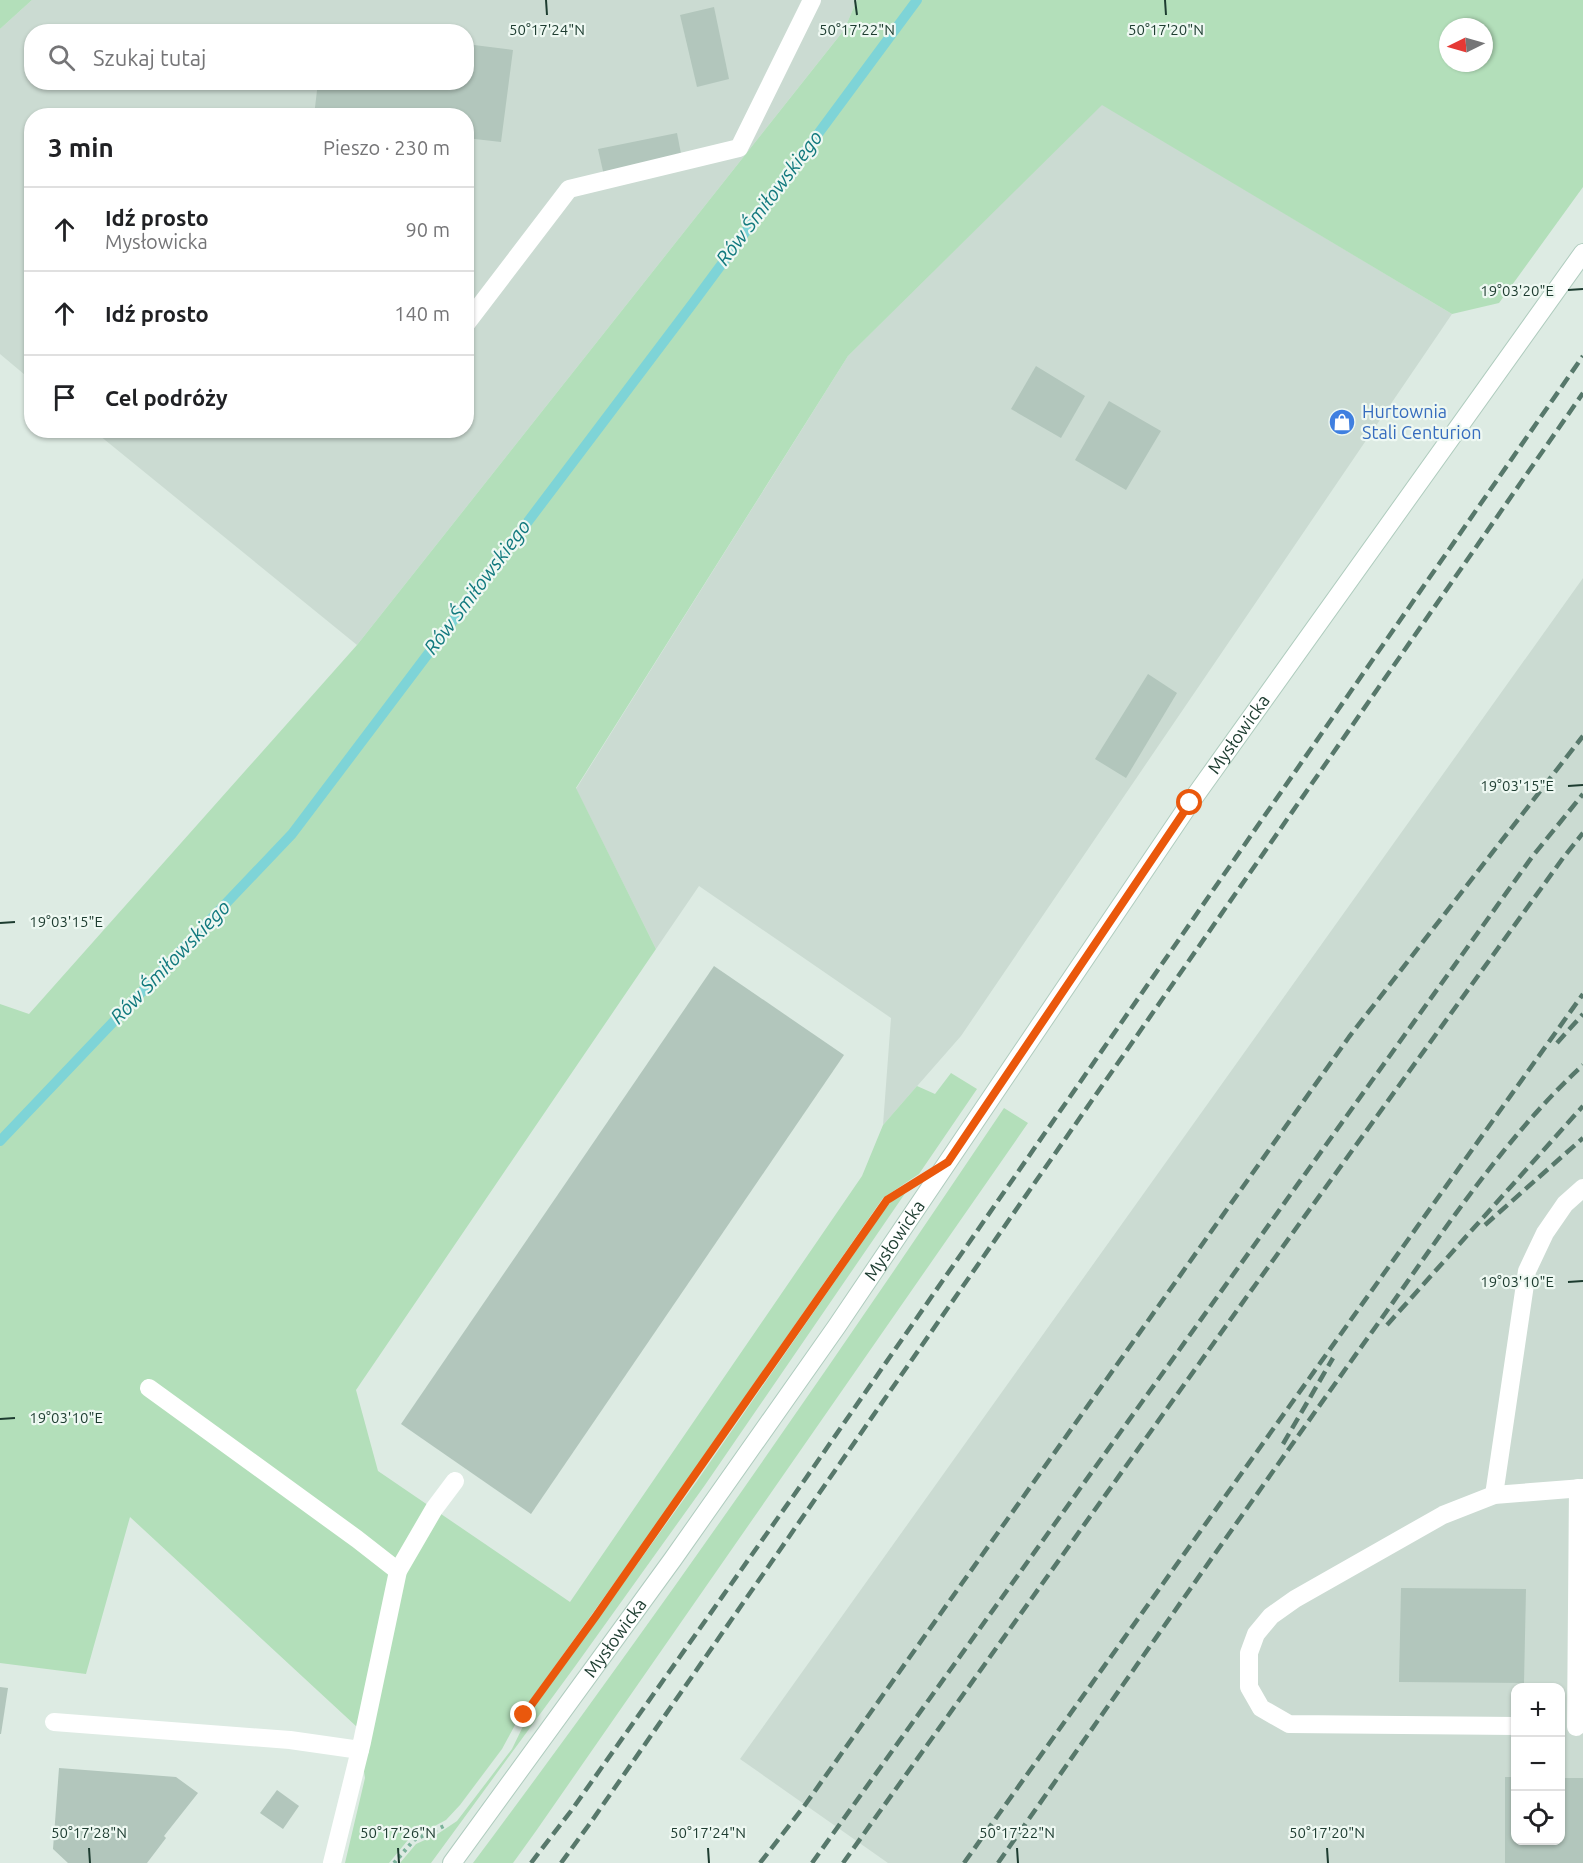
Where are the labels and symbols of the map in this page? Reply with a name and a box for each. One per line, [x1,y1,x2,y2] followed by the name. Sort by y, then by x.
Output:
[1439,18,1493,72] north arrow
[509,21,585,38] text: 50°17'24"N
[819,21,895,38] text: 50°17'22"N
[1128,21,1204,38] text: 50°17'20"N
[711,126,827,269] water label: Rów Śmiłowskiego
[1480,282,1554,299] text: 19°03'20"E
[1362,401,1482,442] place label: Hurtownia Stali Centurion
[1327,407,1357,437] shop icon: Hurtownia Stali Centurion
[419,515,535,658] water label: Rów Śmiłowskiego
[1203,690,1273,777] street label: Mysłowicka
[1480,777,1554,794] text: 19°03'15"E
[1176,789,1202,815] route start
[105,895,234,1028] water label: Rów Śmiłowskiego
[29,913,103,930] text: 19°03'15"E
[860,1196,928,1284] street label: Mysłowicka
[1480,1273,1554,1290] text: 19°03'10"E
[29,1409,103,1426] text: 19°03'10"E
[579,1594,650,1681] street label: Mysłowicka
[510,1701,536,1727] route end
[51,1824,127,1841] text: 50°17'28"N
[360,1824,436,1841] text: 50°17'26"N
[670,1824,746,1841] text: 50°17'24"N
[979,1824,1055,1841] text: 50°17'22"N
[1289,1824,1365,1841] text: 50°17'20"N

